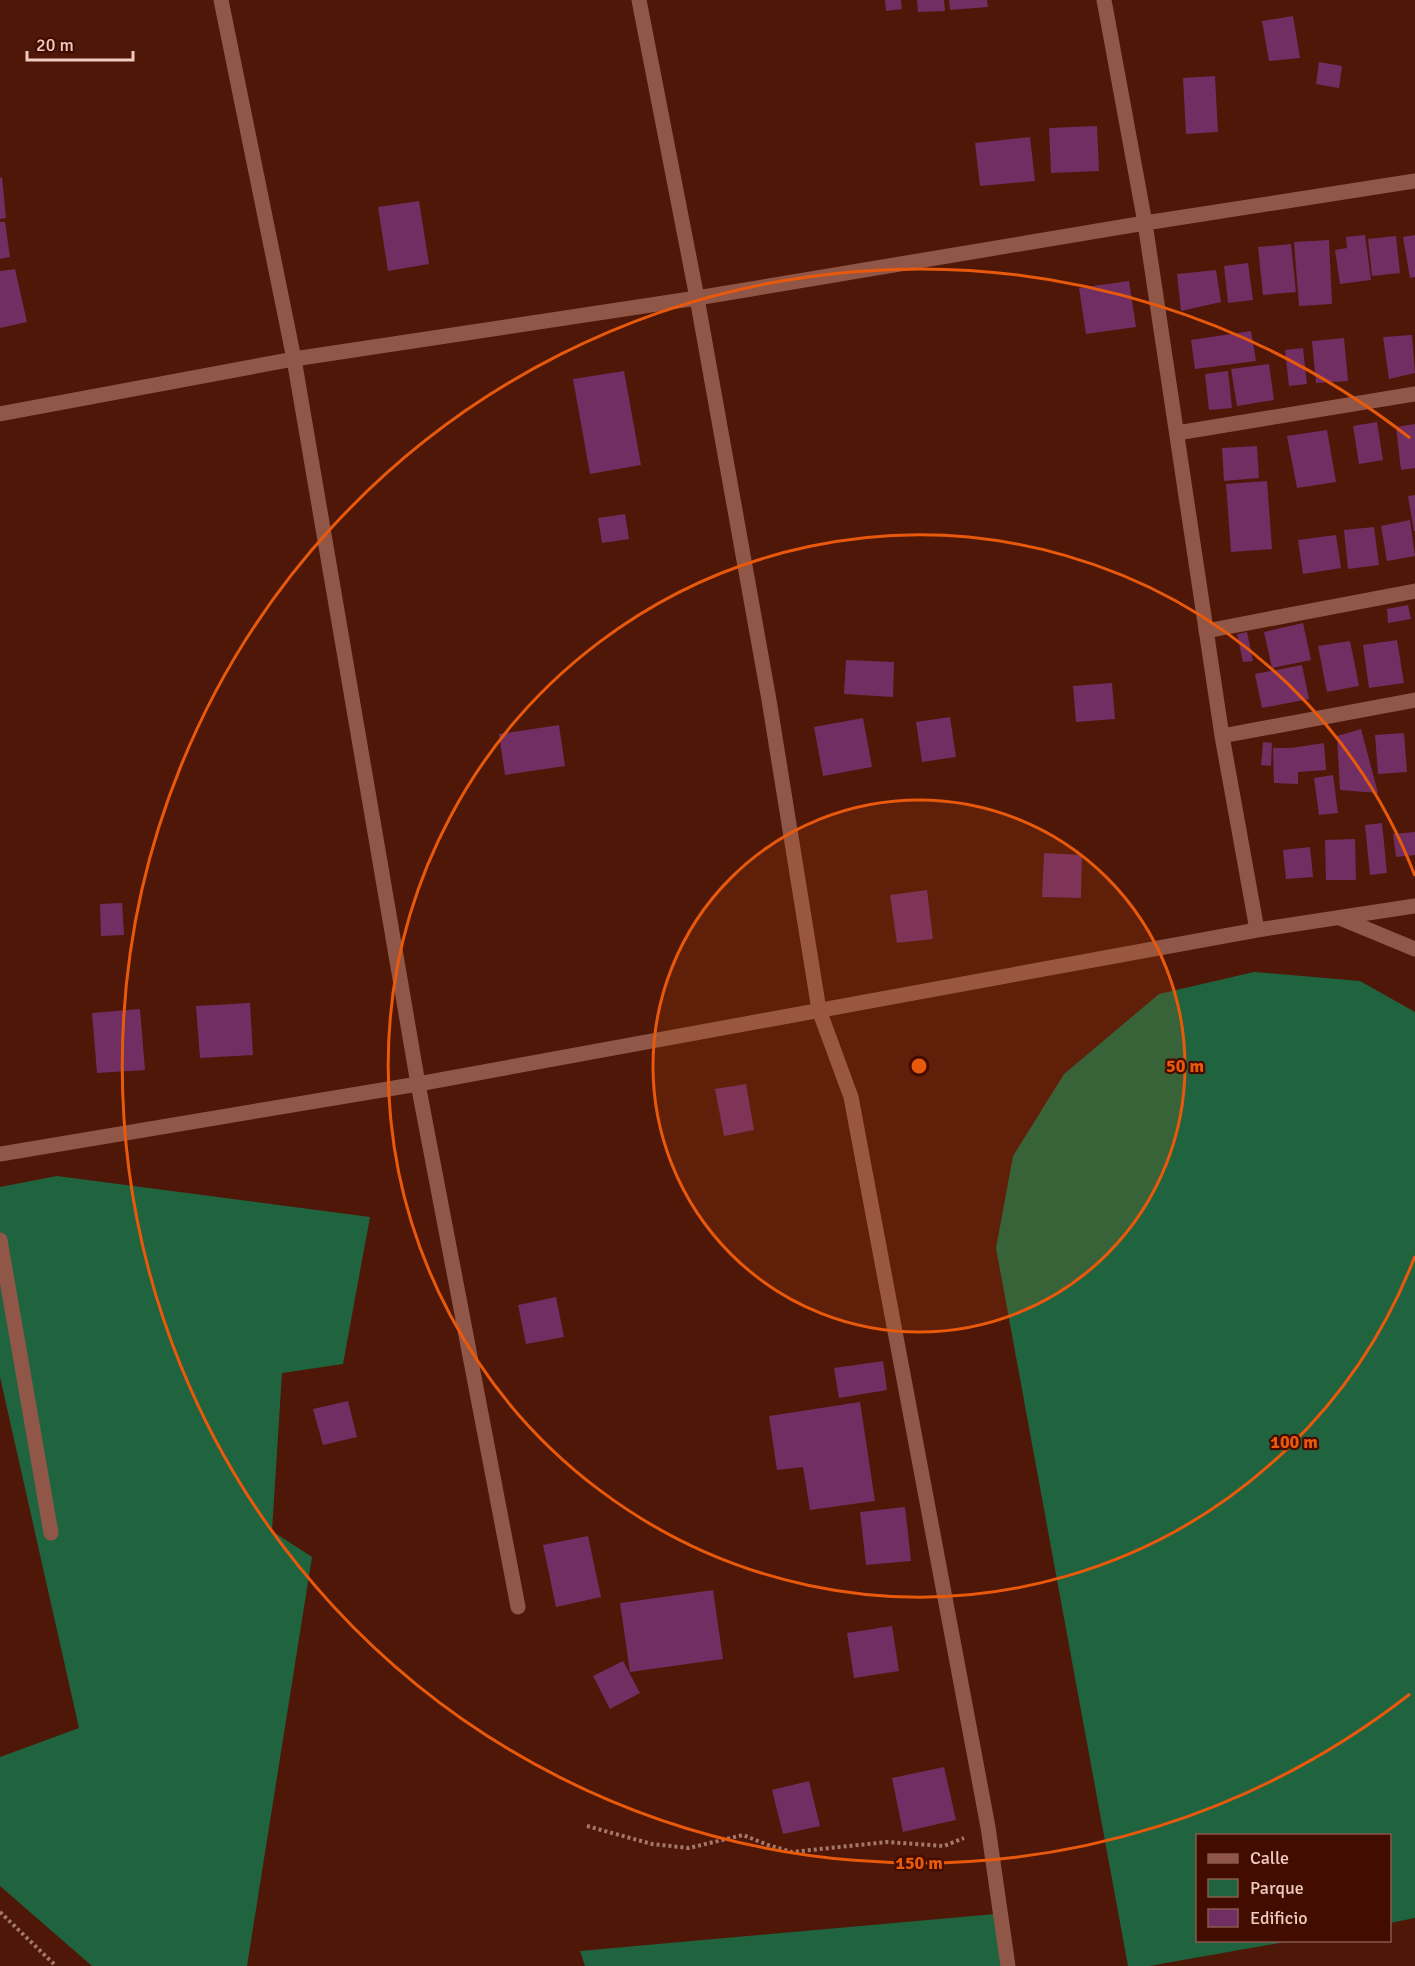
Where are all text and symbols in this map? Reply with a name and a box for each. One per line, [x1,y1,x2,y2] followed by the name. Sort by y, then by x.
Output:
[27,24,134,62] scale bar
[36,34,74,56] text: 20 m
[1166,1055,1204,1077] text: 50 m
[909,1056,929,1076] centre of rings
[1270,1431,1318,1453] text: 100 m
[1196,1834,1391,1942] legend
[1250,1847,1289,1869] text: Calle
[895,1852,943,1874] text: 150 m
[1250,1877,1304,1899] text: Parque
[1250,1907,1308,1929] text: Edificio

